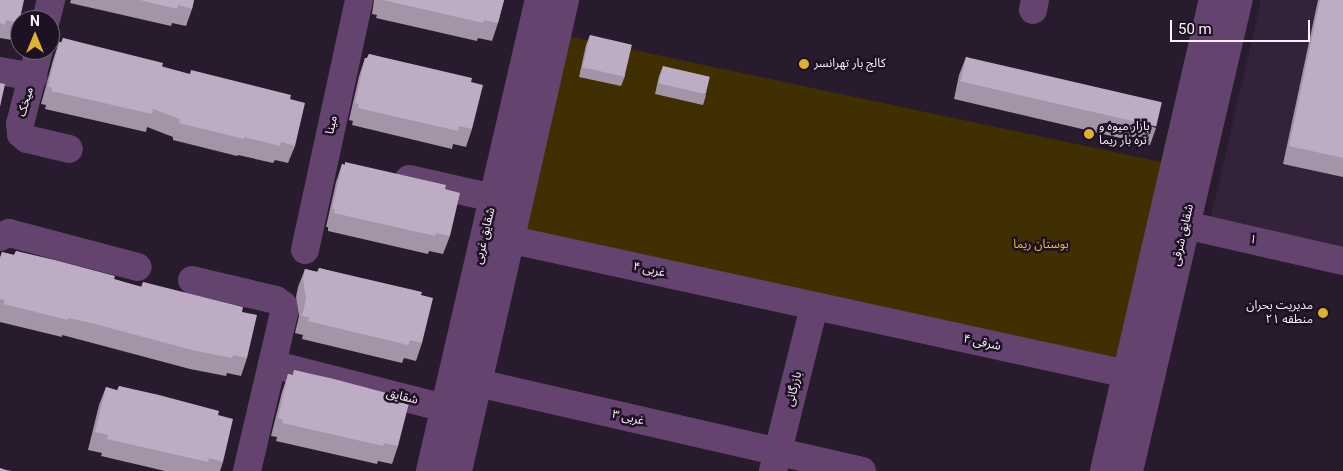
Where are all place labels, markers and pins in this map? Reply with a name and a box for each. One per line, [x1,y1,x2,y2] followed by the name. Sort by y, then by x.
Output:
[814,57,886,71] place label: کالج بار تهرانسر
[798,58,810,70] marker: کالج بار تهرانسر
[1099,120,1150,148] place label: بازار میوه و تره بار ریما
[1083,128,1095,140] marker: بازار میوه و تره بار ریما
[1246,299,1313,327] place label: مدیریت بحران منطقه ۲۱
[1317,307,1329,319] marker: مدیریت بحران منطقه ۲۱

